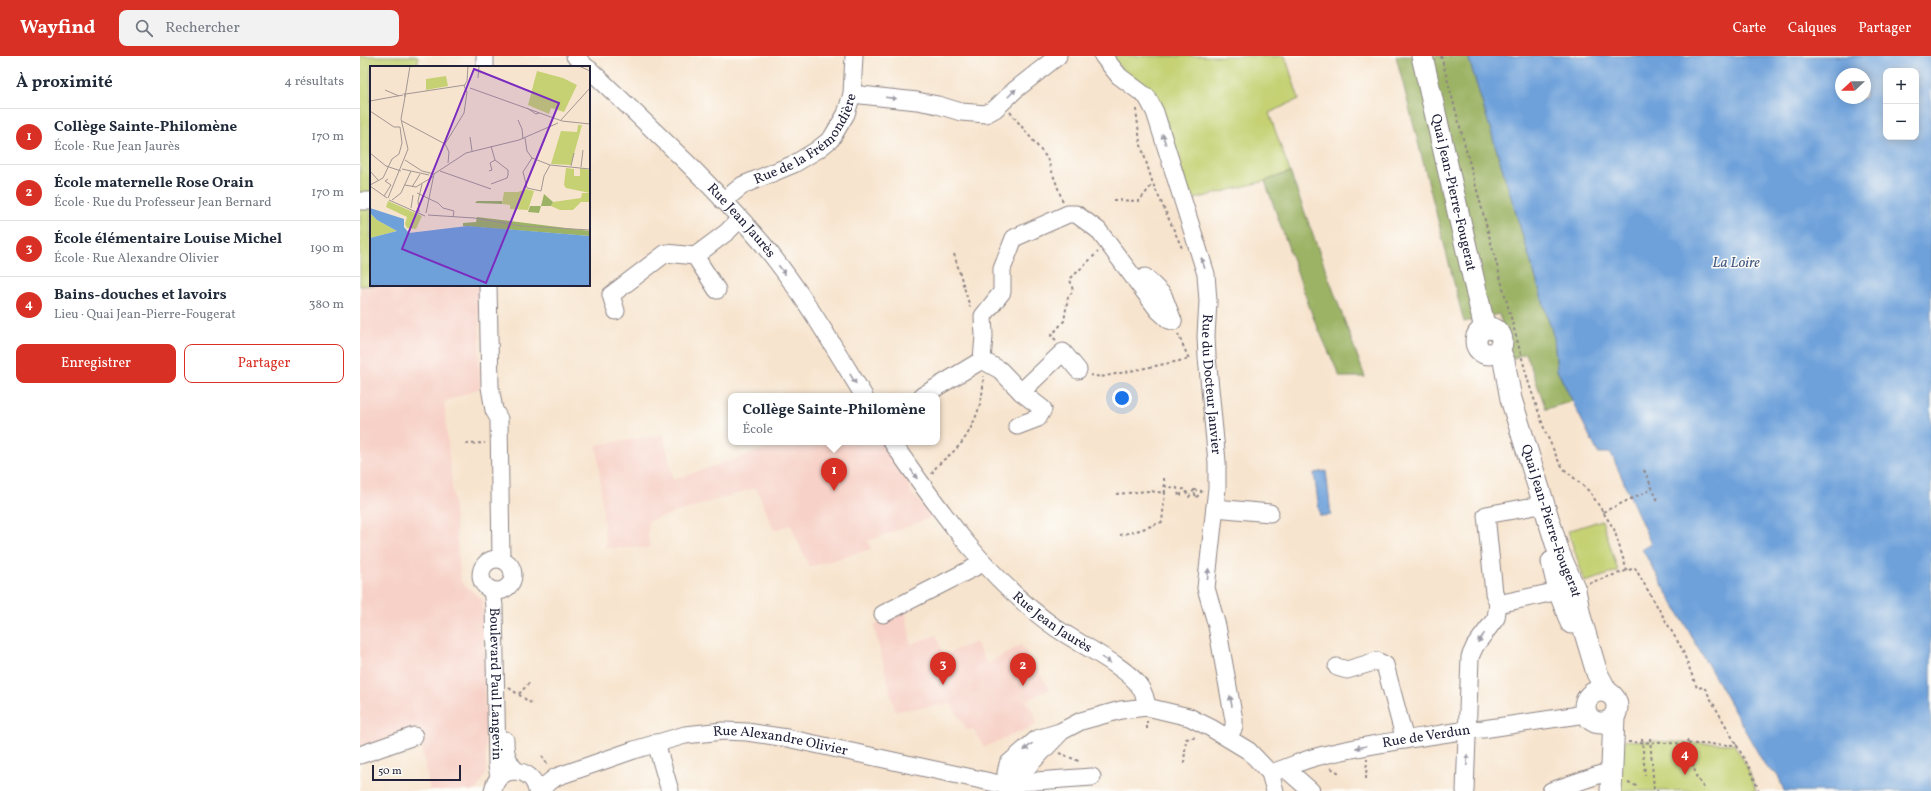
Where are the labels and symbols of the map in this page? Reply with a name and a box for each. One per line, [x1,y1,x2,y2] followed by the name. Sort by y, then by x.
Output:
[370,66,590,286] inset map
[1835,68,1871,104] north arrow
[1007,88,1017,98] one-way arrow
[751,91,861,189] street label: Rue de la Frémondière
[885,95,897,101] one-way arrow
[1426,112,1481,273] street label: Quai Jean-Pierre-Fougerat
[1161,132,1167,144] one-way arrow
[703,179,780,262] street label: Rue Jean Jaurès
[1712,253,1760,274] water label: La Loire
[1200,256,1206,268] one-way arrow
[778,265,787,276] one-way arrow
[1196,313,1226,456] street label: Rue du Docteur Janvier
[850,373,857,385] one-way arrow
[1112,388,1132,408] your location
[1516,442,1586,599] street label: Quai Jean-Pierre-Fougerat
[821,458,847,491] pin: 1
[910,469,918,479] one-way arrow
[1204,568,1211,580] one-way arrow
[1008,587,1095,657] street label: Rue Jean Jaurès
[485,607,506,760] street label: Boulevard Paul Langevin
[1477,633,1485,643] one-way arrow
[930,652,956,685] pin: 3
[1010,653,1036,686] pin: 2
[1101,656,1111,664] one-way arrow
[1228,695,1234,707] one-way arrow
[1381,720,1472,753] street label: Rue de Verdun
[712,721,850,760] street label: Rue Alexandre Olivier
[1023,742,1032,751] one-way arrow
[1672,742,1698,775] pin: 4
[1355,745,1367,751] one-way arrow
[1463,754,1470,766] one-way arrow
[372,763,461,782] scale bar

